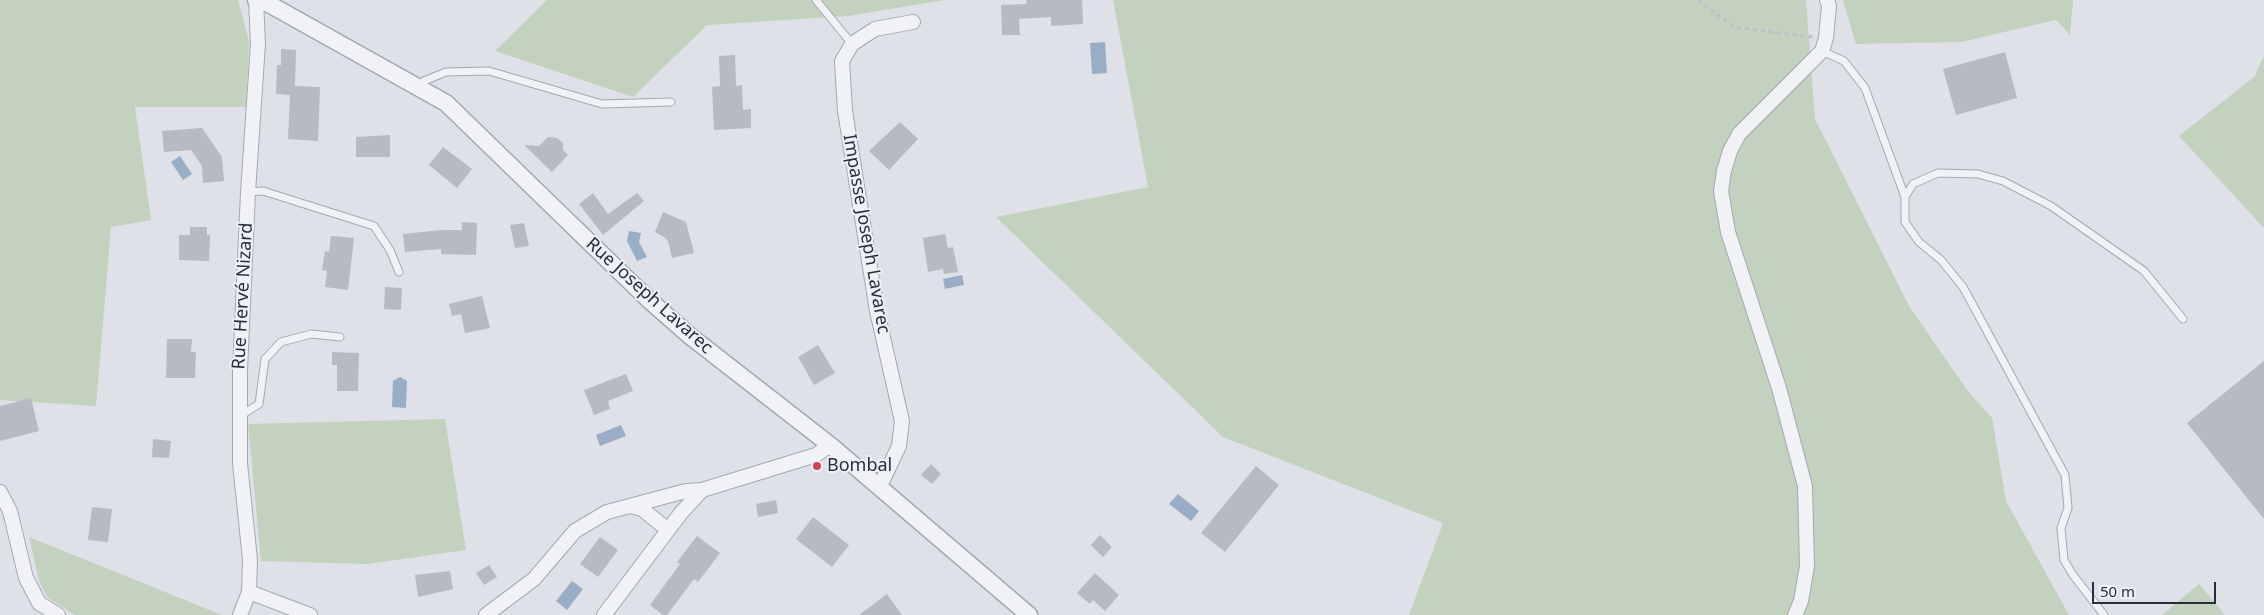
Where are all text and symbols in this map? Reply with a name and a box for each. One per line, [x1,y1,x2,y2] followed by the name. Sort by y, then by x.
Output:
[838,133,894,335] street label: Impasse Joseph Lavarec
[228,222,258,370] street label: Rue Hervé Nizard
[581,233,717,359] street label: Rue Joseph Lavarec
[827,455,892,477] place label: Bombal
[811,460,823,472] marker: Bombal
[2094,572,2218,604] scale bar
[2100,581,2135,601] text: 50 m

